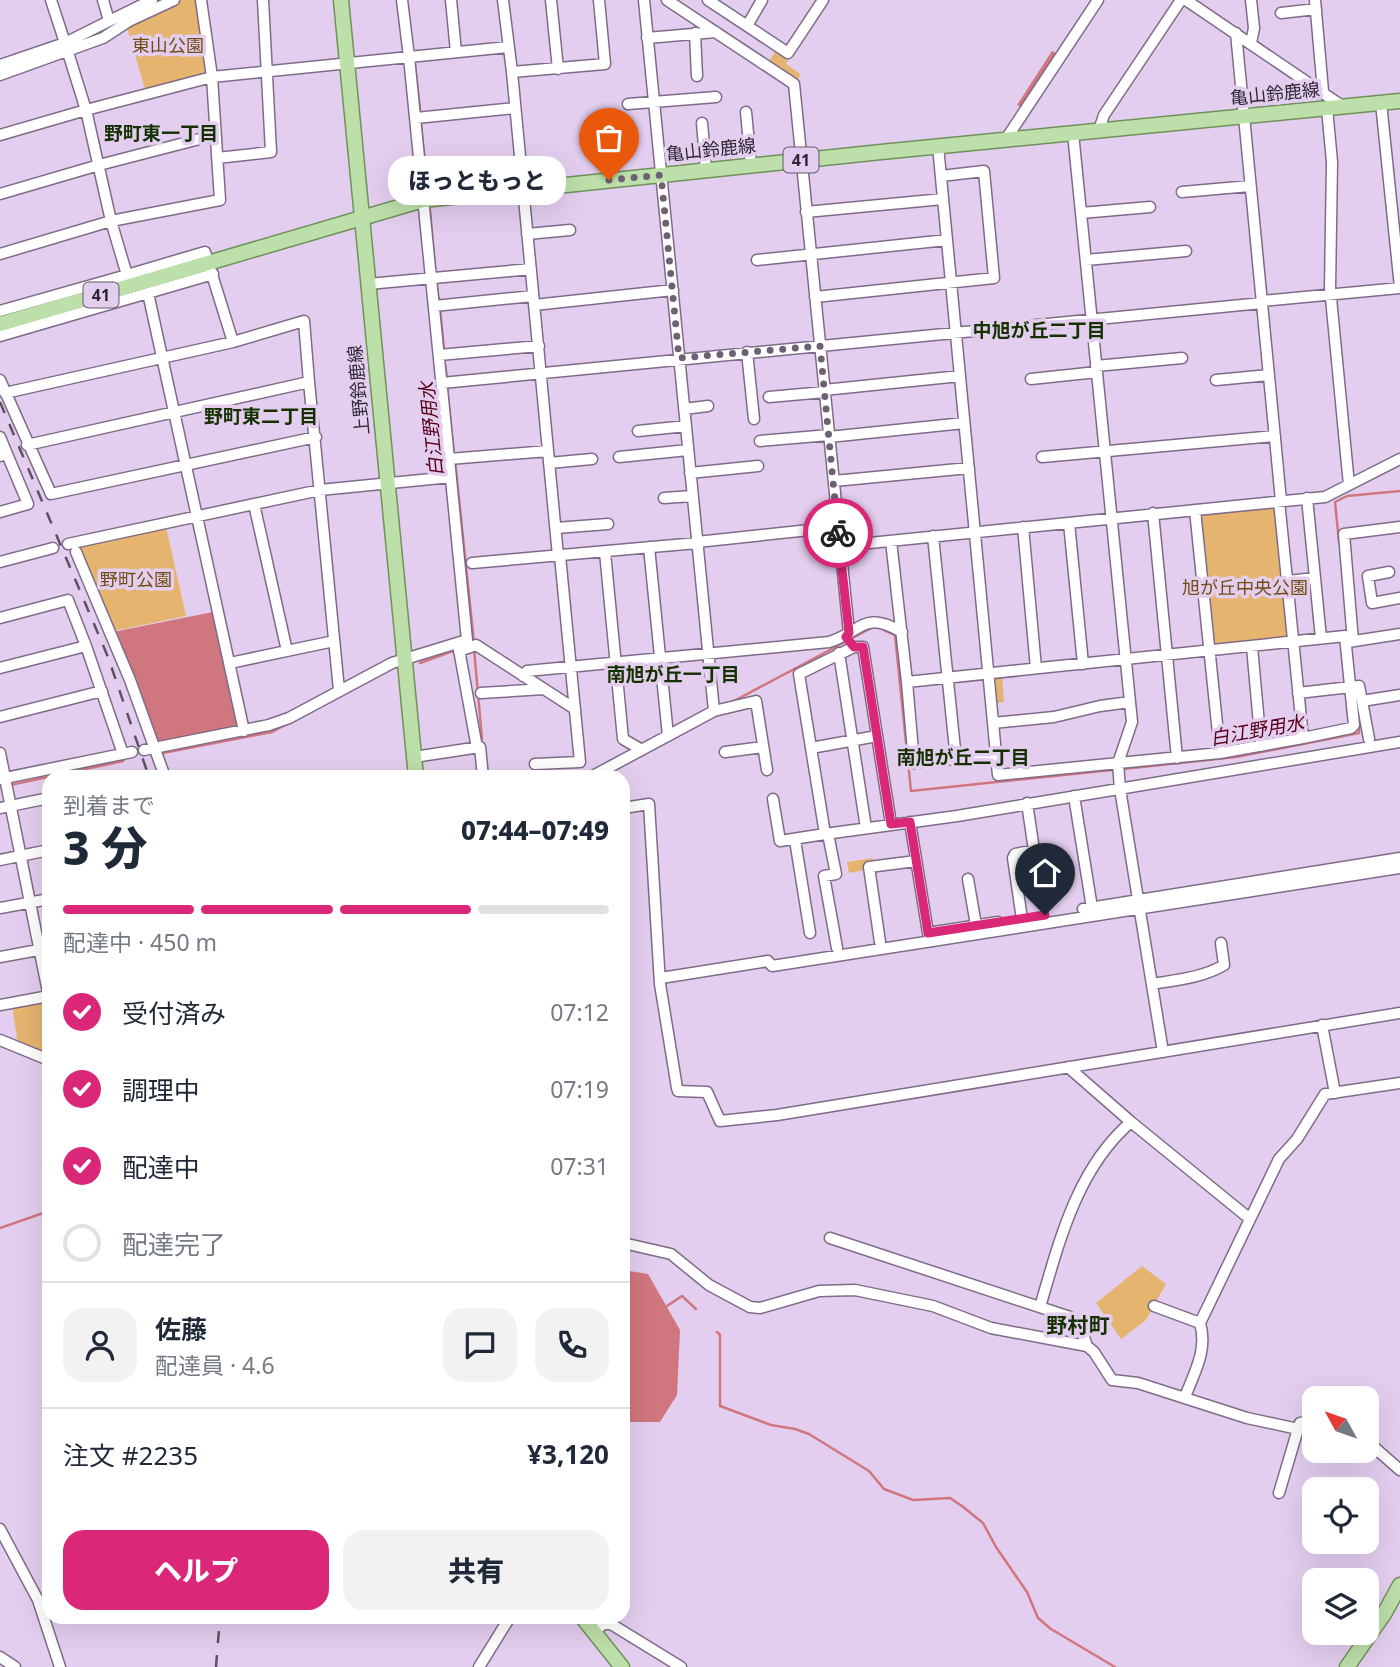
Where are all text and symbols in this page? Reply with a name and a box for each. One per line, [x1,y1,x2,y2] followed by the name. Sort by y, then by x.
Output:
[132,33,204,57] park label: 東山公園
[1229,76,1321,110] street label: 亀山鈴鹿線
[579,108,639,180] pin
[590,119,628,157] icon: bag
[104,120,218,146] district label: 野町東一丁目
[665,132,757,166] street label: 亀山鈴鹿線
[784,148,818,172] road number: 41
[388,156,567,204] callout: ほっともっと
[408,164,546,196] text: ほっともっと
[84,282,119,308] road number: 41
[972,317,1106,343] district label: 中旭が丘二丁目
[342,344,374,436] street label: 上野鈴鹿線
[413,378,449,478] water label: 白江野用水
[204,403,318,429] district label: 野町東二丁目
[803,498,873,568] courier
[819,514,857,552] icon: bike
[100,567,172,591] park label: 野町公園
[1182,575,1308,599] park label: 旭が丘中央公園
[606,661,740,687] district label: 南旭が丘一丁目
[1208,709,1308,751] water label: 白江野用水
[896,744,1030,770] district label: 南旭が丘二丁目
[63,789,155,821] text: 到着まで
[461,812,609,848] text: 07:44–07:49
[63,816,148,878] text: 3 分
[1015,843,1075,915] pin
[1026,854,1064,892] icon: home
[63,926,217,958] text: 配達中 · 450 m
[63,993,101,1031] icon: check
[122,995,226,1031] text: 受付済み
[550,996,609,1028] text: 07:12
[63,1070,101,1108] icon: check
[122,1072,200,1108] text: 調理中
[550,1073,609,1105] text: 07:19
[63,1147,101,1185] icon: check
[122,1149,200,1185] text: 配達中
[550,1150,609,1182] text: 07:31
[122,1226,226,1262] text: 配達完了
[63,1308,137,1382] button: person
[443,1308,517,1382] button: chat
[535,1308,609,1382] button: phone
[155,1311,207,1347] text: 佐藤
[1047,1311,1110,1339] district label: 野村町
[155,1349,275,1381] text: 配達員 · 4.6
[1302,1386,1379,1463] north arrow
[1302,1386,1379,1645] map controls
[527,1436,609,1472] text: ¥3,120
[63,1437,198,1473] text: 注文 #2235
[1302,1477,1379,1554] button: locate
[63,1530,329,1610] button: ヘルプ
[343,1530,609,1610] button: 共有
[1302,1568,1379,1645] button: layers

